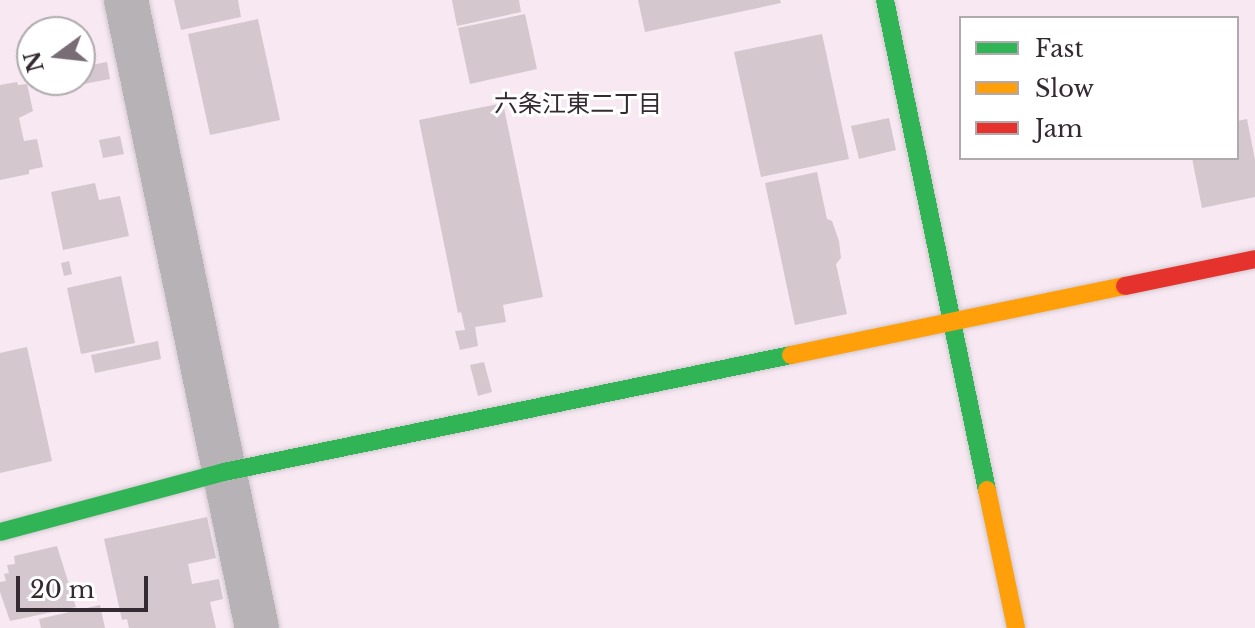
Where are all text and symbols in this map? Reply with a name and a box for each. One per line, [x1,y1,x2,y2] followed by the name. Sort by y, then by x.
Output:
[16,16,96,96] north arrow
[959,16,1239,160] legend
[1035,34,1083,63] text: Fast
[19,48,50,75] text: N
[1035,74,1094,103] text: Slow
[494,90,662,118] district label: 六条江東二丁目
[1035,114,1083,143] text: Jam
[20,560,152,610] scale bar
[30,575,95,604] text: 20 m

